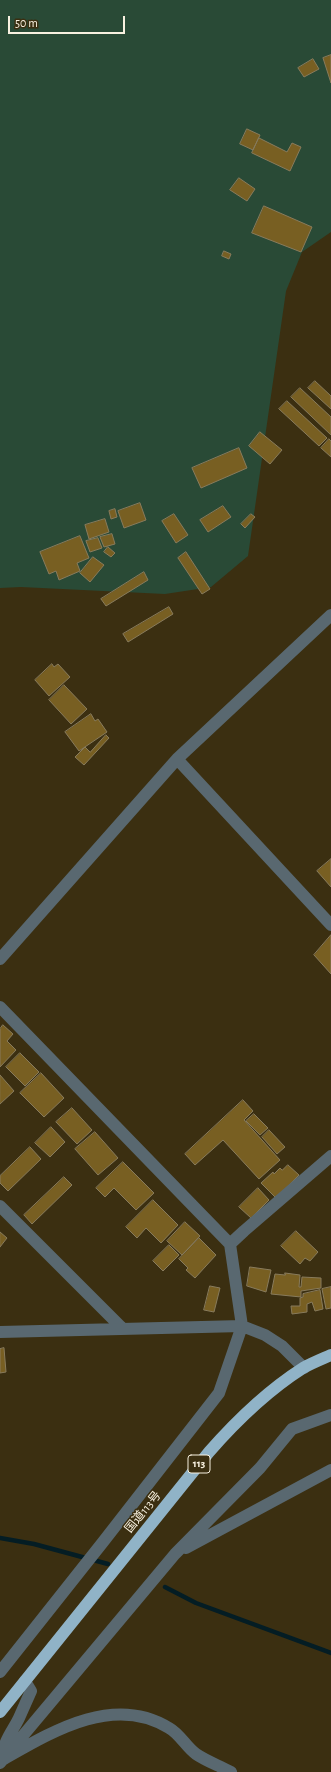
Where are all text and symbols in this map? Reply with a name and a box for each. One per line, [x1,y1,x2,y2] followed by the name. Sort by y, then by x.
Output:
[10,8,127,34] scale bar
[15,17,38,29] text: 50 m
[188,1455,210,1473] road number: 113
[122,1488,164,1536] street label: 国道113号

